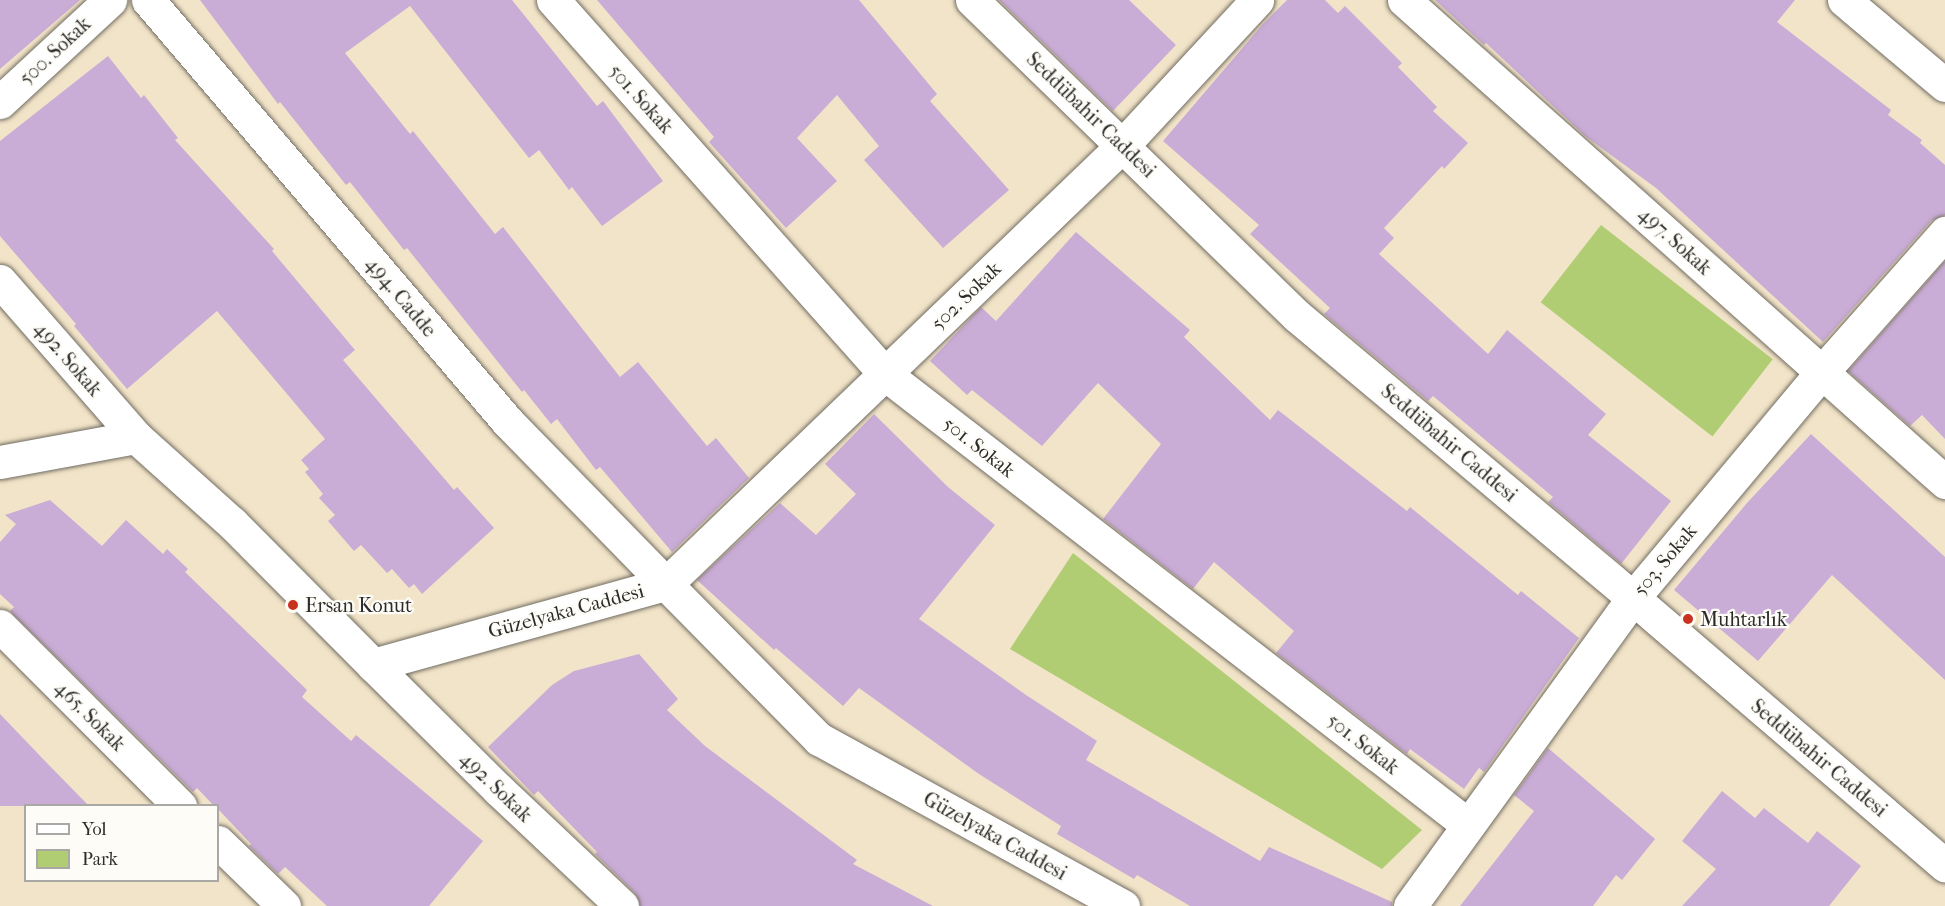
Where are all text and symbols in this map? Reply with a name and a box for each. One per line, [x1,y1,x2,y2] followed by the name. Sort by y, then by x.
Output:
[14,12,96,90] street label: 500. Sokak
[1021,47,1161,183] street label: Seddübahir Caddesi
[604,59,678,139] street label: 501. Sokak
[1634,202,1716,280] street label: 497. Sokak
[361,252,441,342] street label: 494. Cadde
[926,257,1006,335] street label: 502. Sokak
[29,317,107,401] street label: 492. Sokak
[1376,379,1522,507] street label: Seddübahir Caddesi
[938,411,1020,483] street label: 501. Sokak
[1628,519,1702,601] street label: 503. Sokak
[485,579,647,643] street label: Güzelyaka Caddesi
[305,593,412,617] place label: Ersan Konut
[286,598,300,612] marker: Ersan Konut
[1700,607,1787,631] place label: Muhtarlık
[1681,612,1695,626] marker: Muhtarlık
[50,676,130,756] street label: 465. Sokak
[1746,694,1892,822] street label: Seddübahir Caddesi
[1322,708,1404,780] street label: 501. Sokak
[455,747,537,827] street label: 492. Sokak
[919,787,1071,885] street label: Güzelyaka Caddesi
[24,804,219,882] legend
[82,819,107,840] text: Yol
[82,849,118,870] text: Park

